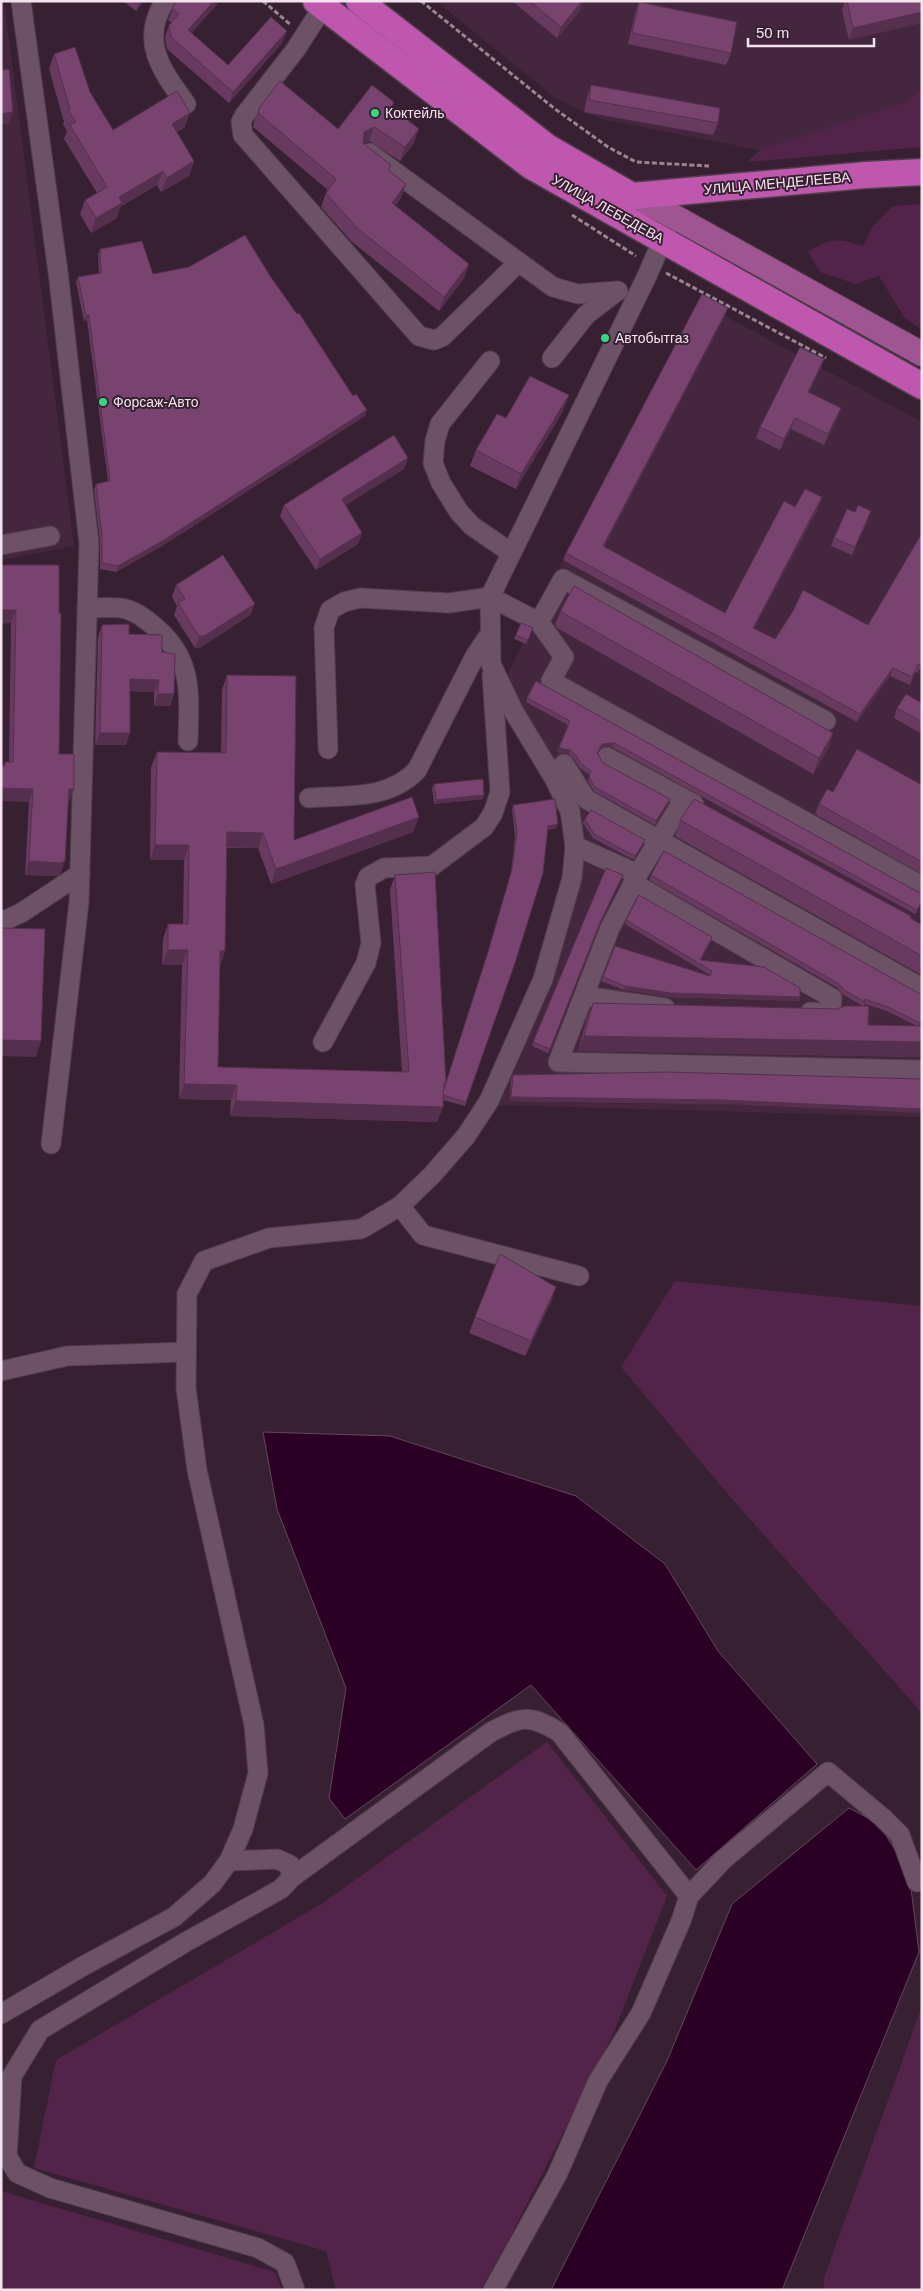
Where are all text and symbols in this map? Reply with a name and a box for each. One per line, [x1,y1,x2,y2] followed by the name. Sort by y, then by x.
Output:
[748,15,874,47] scale bar
[756,24,789,41] text: 50 m
[385,105,445,121] place label: Коктейль
[369,107,381,119] marker: Коктейль
[703,169,852,197] street label: УЛИЦА МЕНДЕЛЕЕВА
[549,172,667,247] street label: УЛИЦА ЛЕБЕДЕВА
[615,330,689,346] place label: Автобытгаз
[599,332,611,344] marker: Автобытгаз
[113,394,199,410] place label: Форсаж-Авто
[97,396,109,408] marker: Форсаж-Авто

